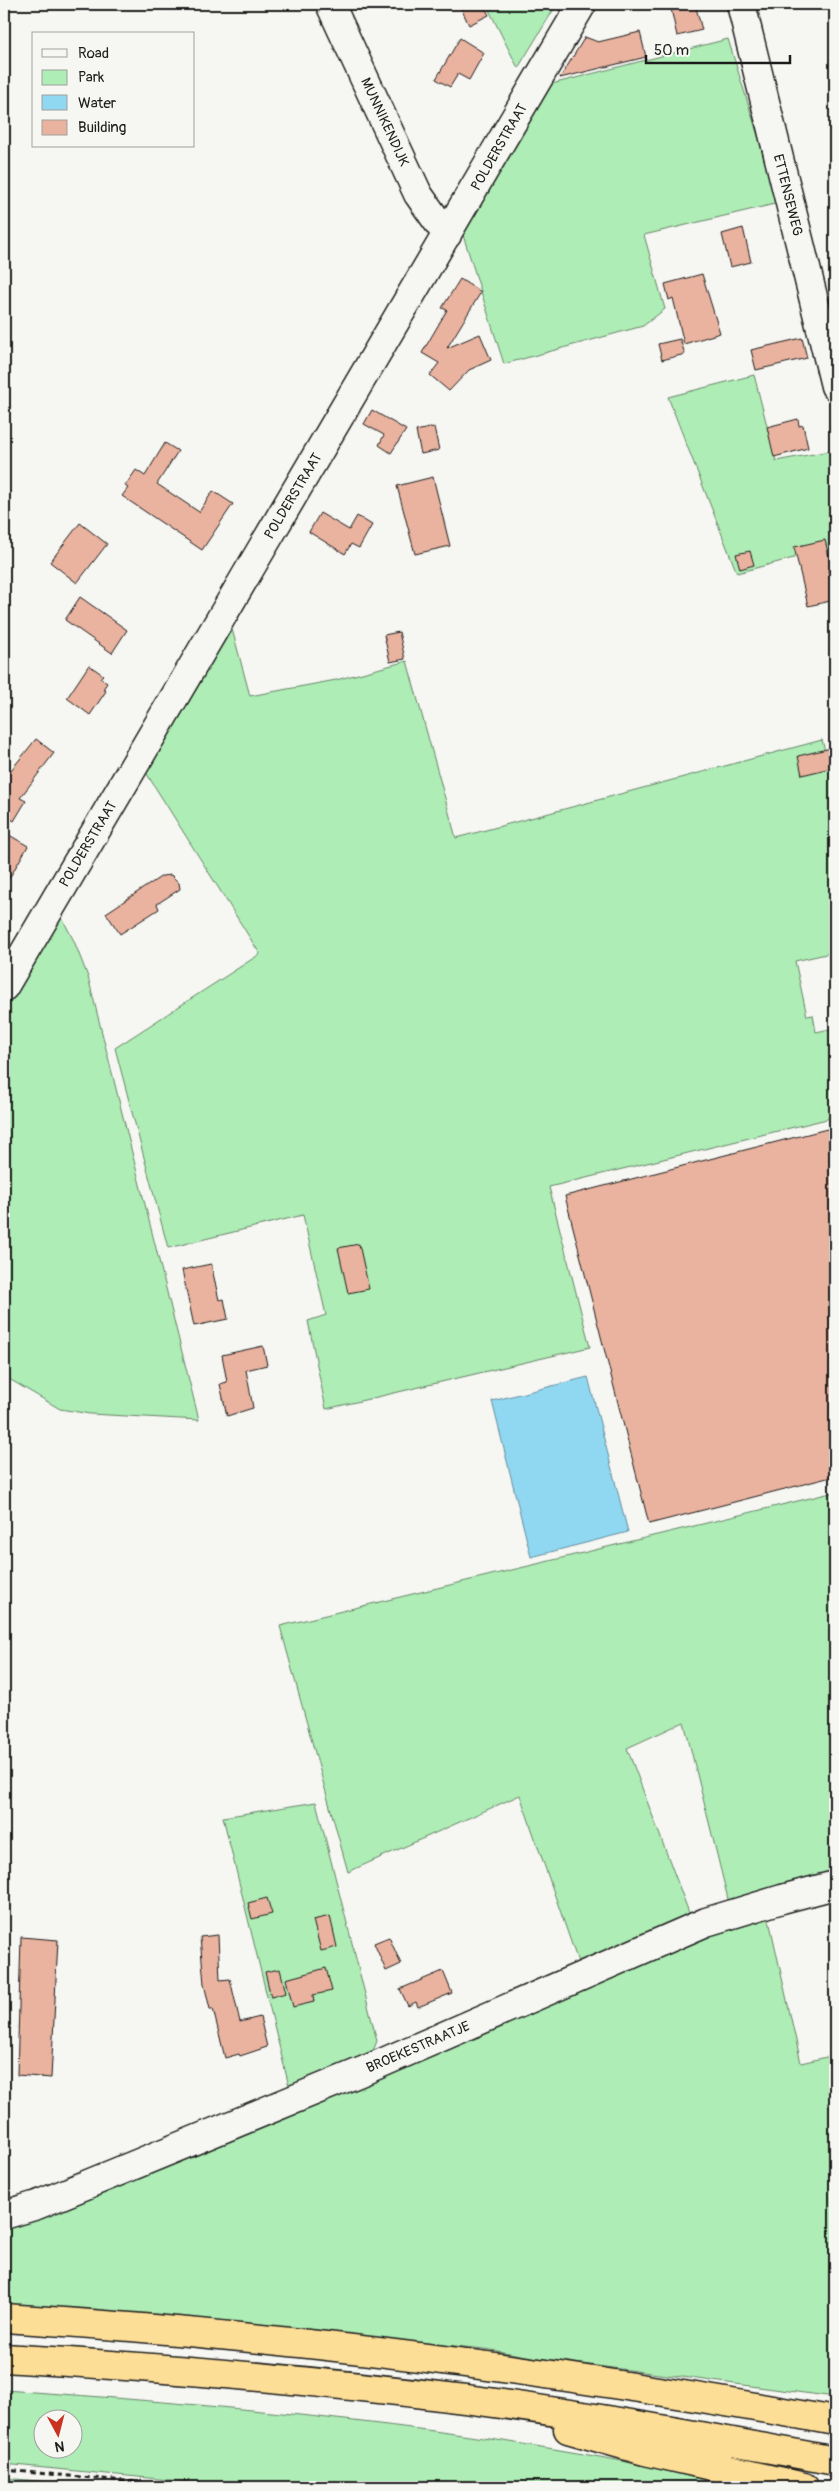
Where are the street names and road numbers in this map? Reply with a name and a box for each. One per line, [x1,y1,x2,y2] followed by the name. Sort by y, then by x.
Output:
[357,75,413,169] street label: MUNNIKENDIJK
[467,100,531,193] street label: POLDERSTRAAT
[770,152,806,238] street label: ETTENSEWEG
[261,450,326,542] street label: POLDERSTRAAT
[56,798,121,890] street label: POLDERSTRAAT
[364,2018,472,2076] street label: BROEKESTRAATJE

